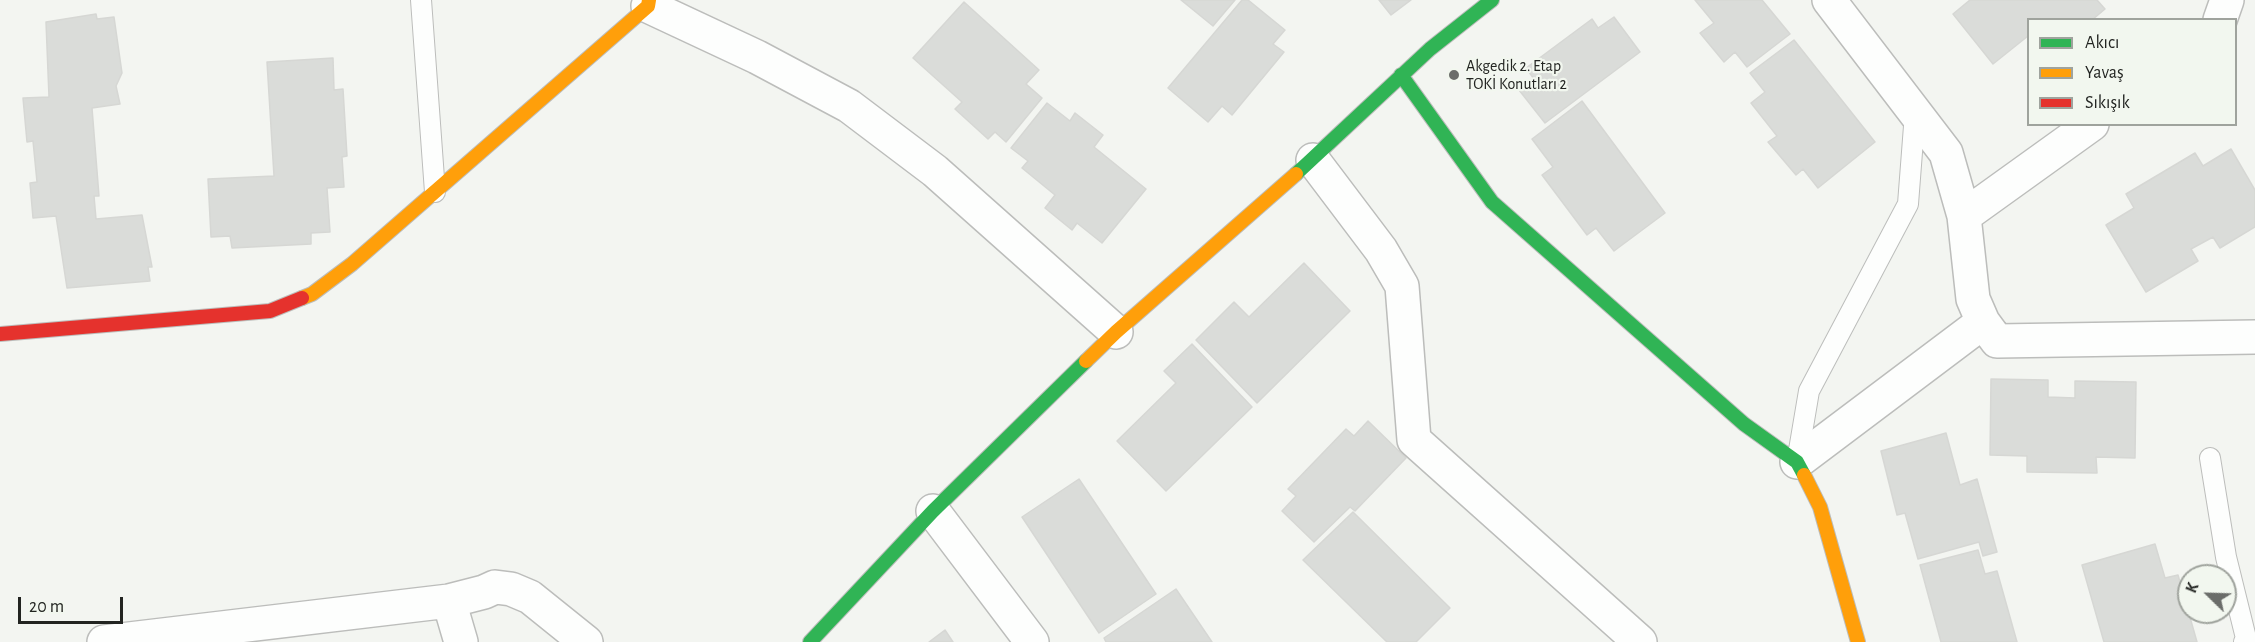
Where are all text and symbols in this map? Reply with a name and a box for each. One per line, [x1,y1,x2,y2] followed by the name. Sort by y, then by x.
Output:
[2027,18,2237,126] legend
[2085,34,2119,52] text: Akıcı
[1466,56,1567,94] place label: Akgedik 2. Etap TOKİ Konutları 2
[2085,64,2124,82] text: Yavaş
[1447,68,1461,82] marker: Akgedik 2. Etap TOKİ Konutları 2
[2085,94,2130,112] text: Sıkışık
[2177,564,2237,624] north arrow
[2183,580,2201,595] text: K
[21,585,126,623] scale bar
[29,598,64,616] text: 20 m

